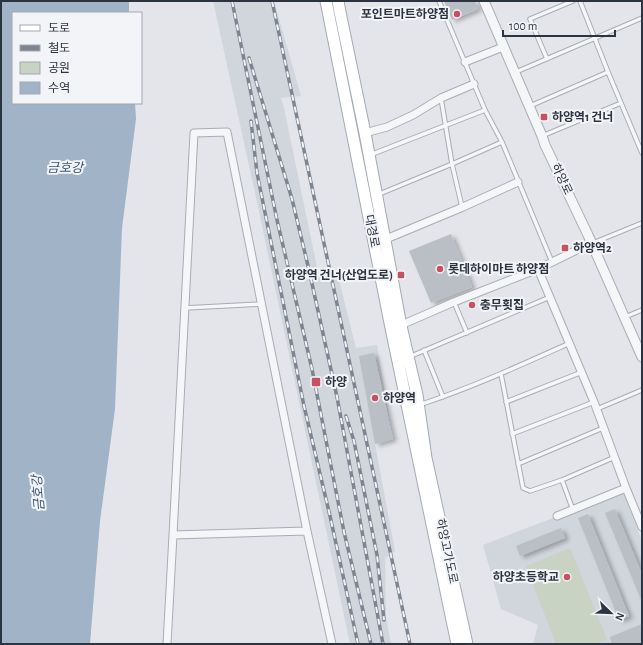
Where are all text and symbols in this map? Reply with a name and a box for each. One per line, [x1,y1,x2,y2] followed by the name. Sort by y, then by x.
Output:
[361,8,449,20] place label: 포인트마트하양점
[452,9,462,19] marker: 포인트마트하양점
[12,12,142,104] legend
[503,12,615,38] scale bar
[509,20,537,32] text: 100 m
[48,22,70,34] text: 도로
[48,42,70,54] text: 철도
[48,62,70,74] text: 공원
[48,82,70,94] text: 수역
[552,111,613,123] place label: 하양역1 건너
[539,112,549,122] marker: 하양역1 건너
[47,161,85,175] water label: 금호강
[549,161,575,197] street label: 하양로
[363,214,381,248] street label: 대경로
[573,242,612,254] place label: 하양역2
[560,243,570,253] marker: 하양역2
[448,263,549,275] place label: 롯데하이마트 하양점
[435,264,445,274] marker: 롯데하이마트 하양점
[285,269,393,282] place label: 하양역 건너(산업도로)
[396,270,406,280] marker: 하양역 건너(산업도로)
[480,298,524,311] place label: 충무횟집
[467,300,477,310] marker: 충무횟집
[310,376,322,388] marker: 하양
[325,376,347,388] place label: 하양
[383,392,416,404] place label: 하양역
[370,393,380,403] marker: 하양역
[30,473,47,512] water label: 금호강
[434,517,460,585] street label: 하양고가도로
[493,570,559,583] place label: 하양초등학교
[562,572,572,582] marker: 하양초등학교
[591,593,631,633] north arrow
[613,611,626,622] text: N

